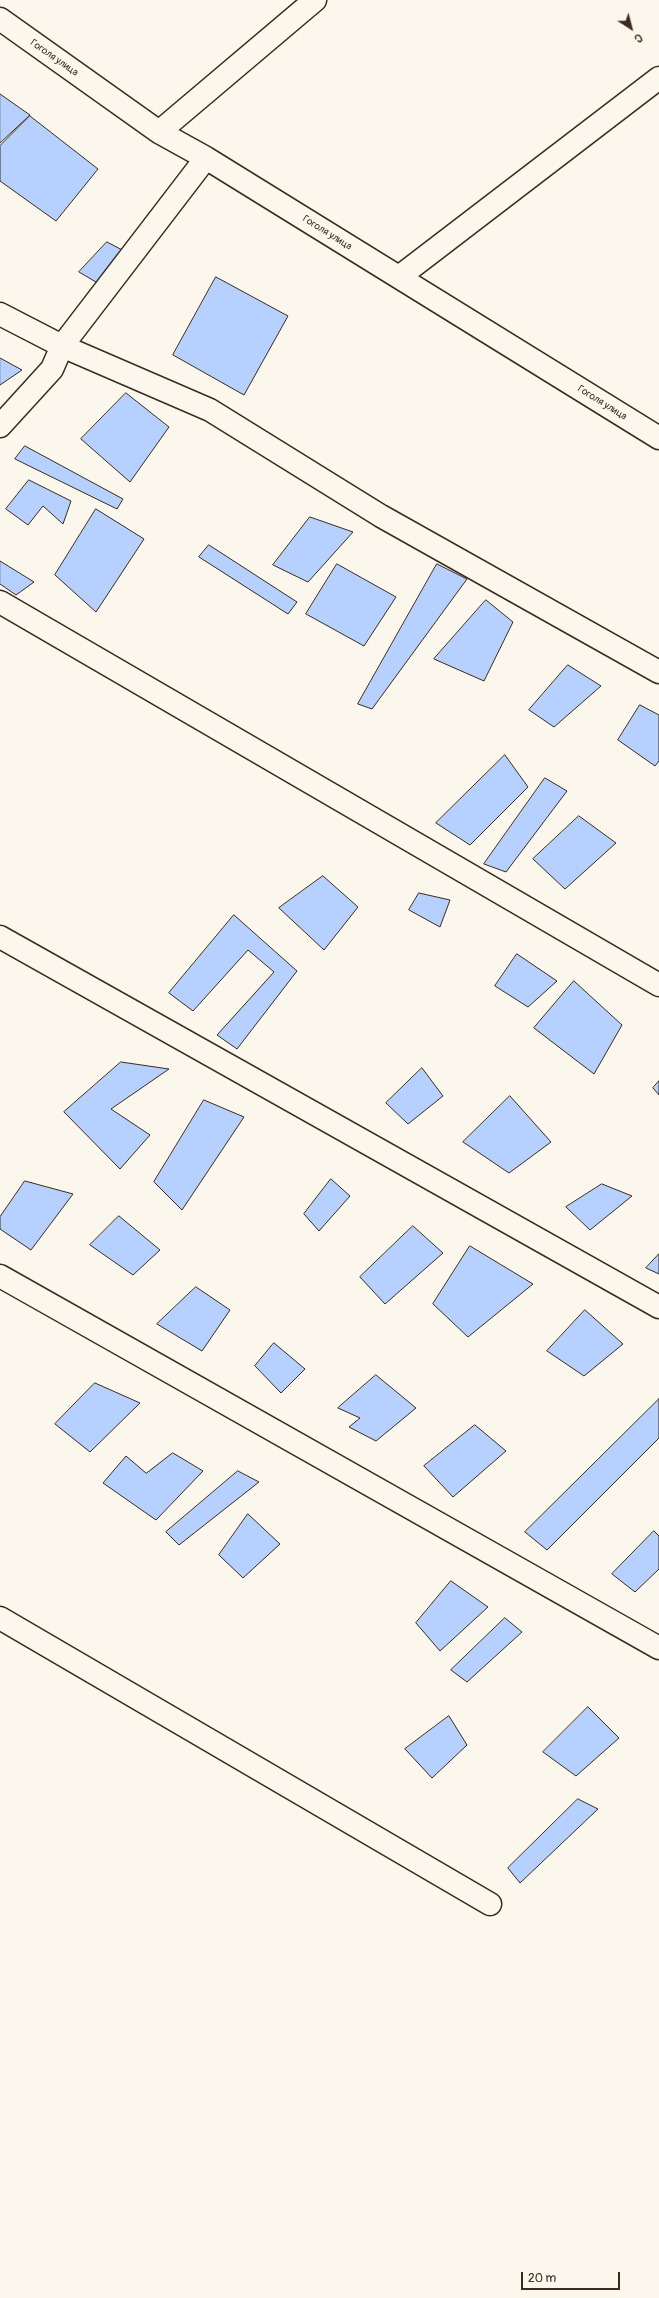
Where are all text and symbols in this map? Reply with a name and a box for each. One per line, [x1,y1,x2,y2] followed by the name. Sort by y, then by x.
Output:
[611,8,651,48] north arrow
[632,31,645,45] text: С
[28,37,80,79] street label: Гоголя улица
[300,213,354,253] street label: Гоголя улица
[575,383,629,423] street label: Гоголя улица
[523,2264,622,2290] scale bar
[528,2271,556,2286] text: 20 m

